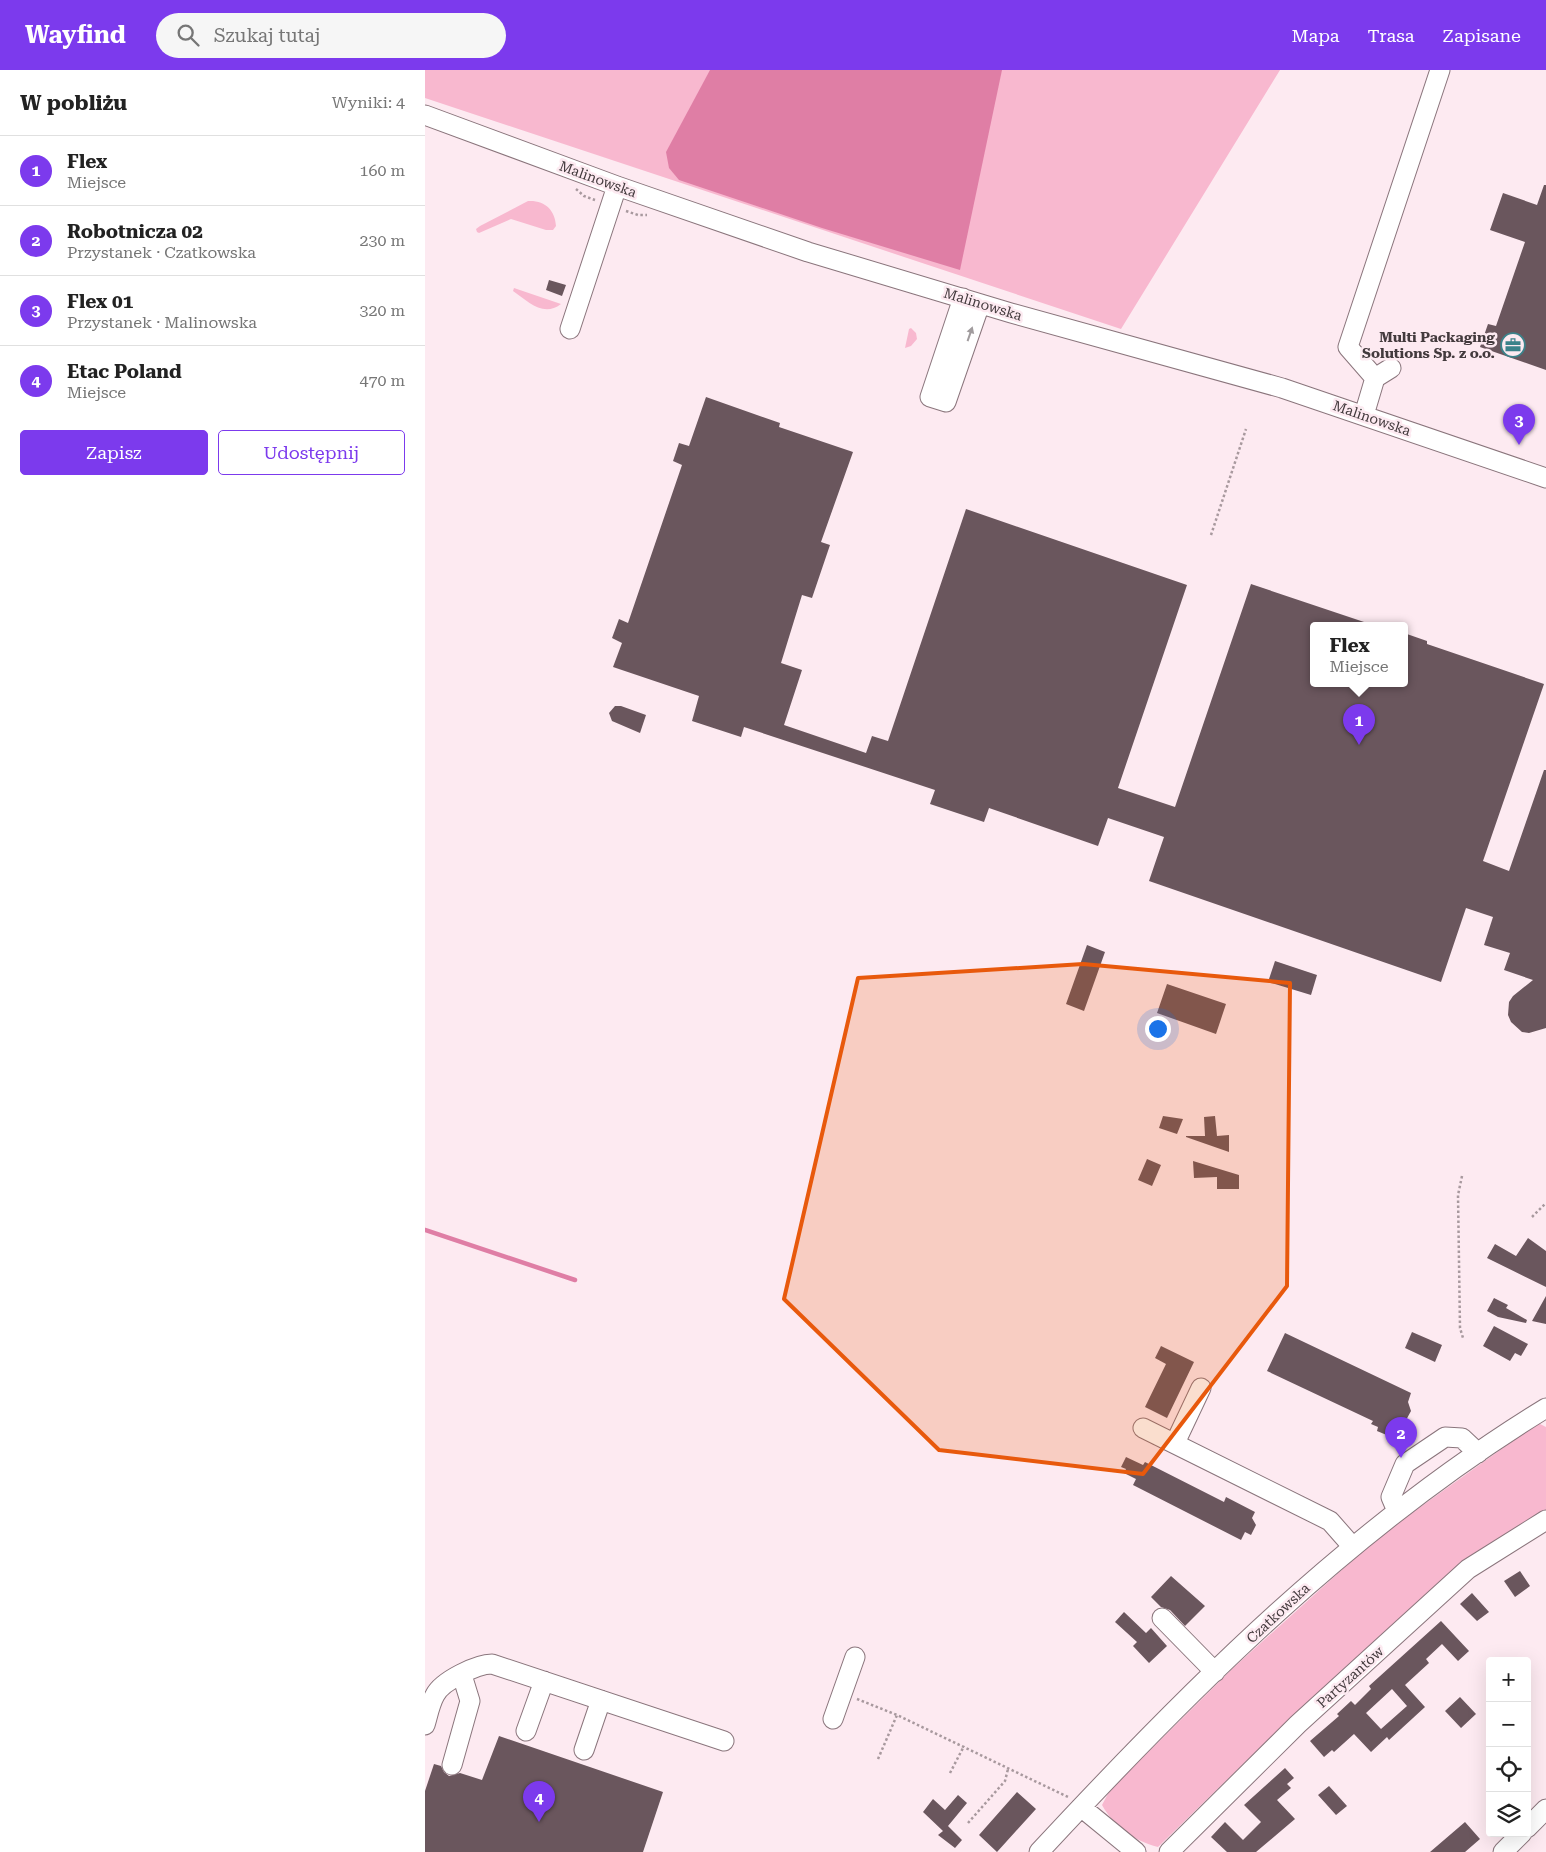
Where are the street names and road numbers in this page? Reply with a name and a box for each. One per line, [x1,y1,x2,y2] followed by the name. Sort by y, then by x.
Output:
[557,158,639,201] street label: Malinowska
[942,284,1024,324] street label: Malinowska
[1331,397,1413,439] street label: Malinowska
[1243,1580,1313,1646] street label: Czatkowska
[1313,1643,1387,1711] street label: Partyzantów

